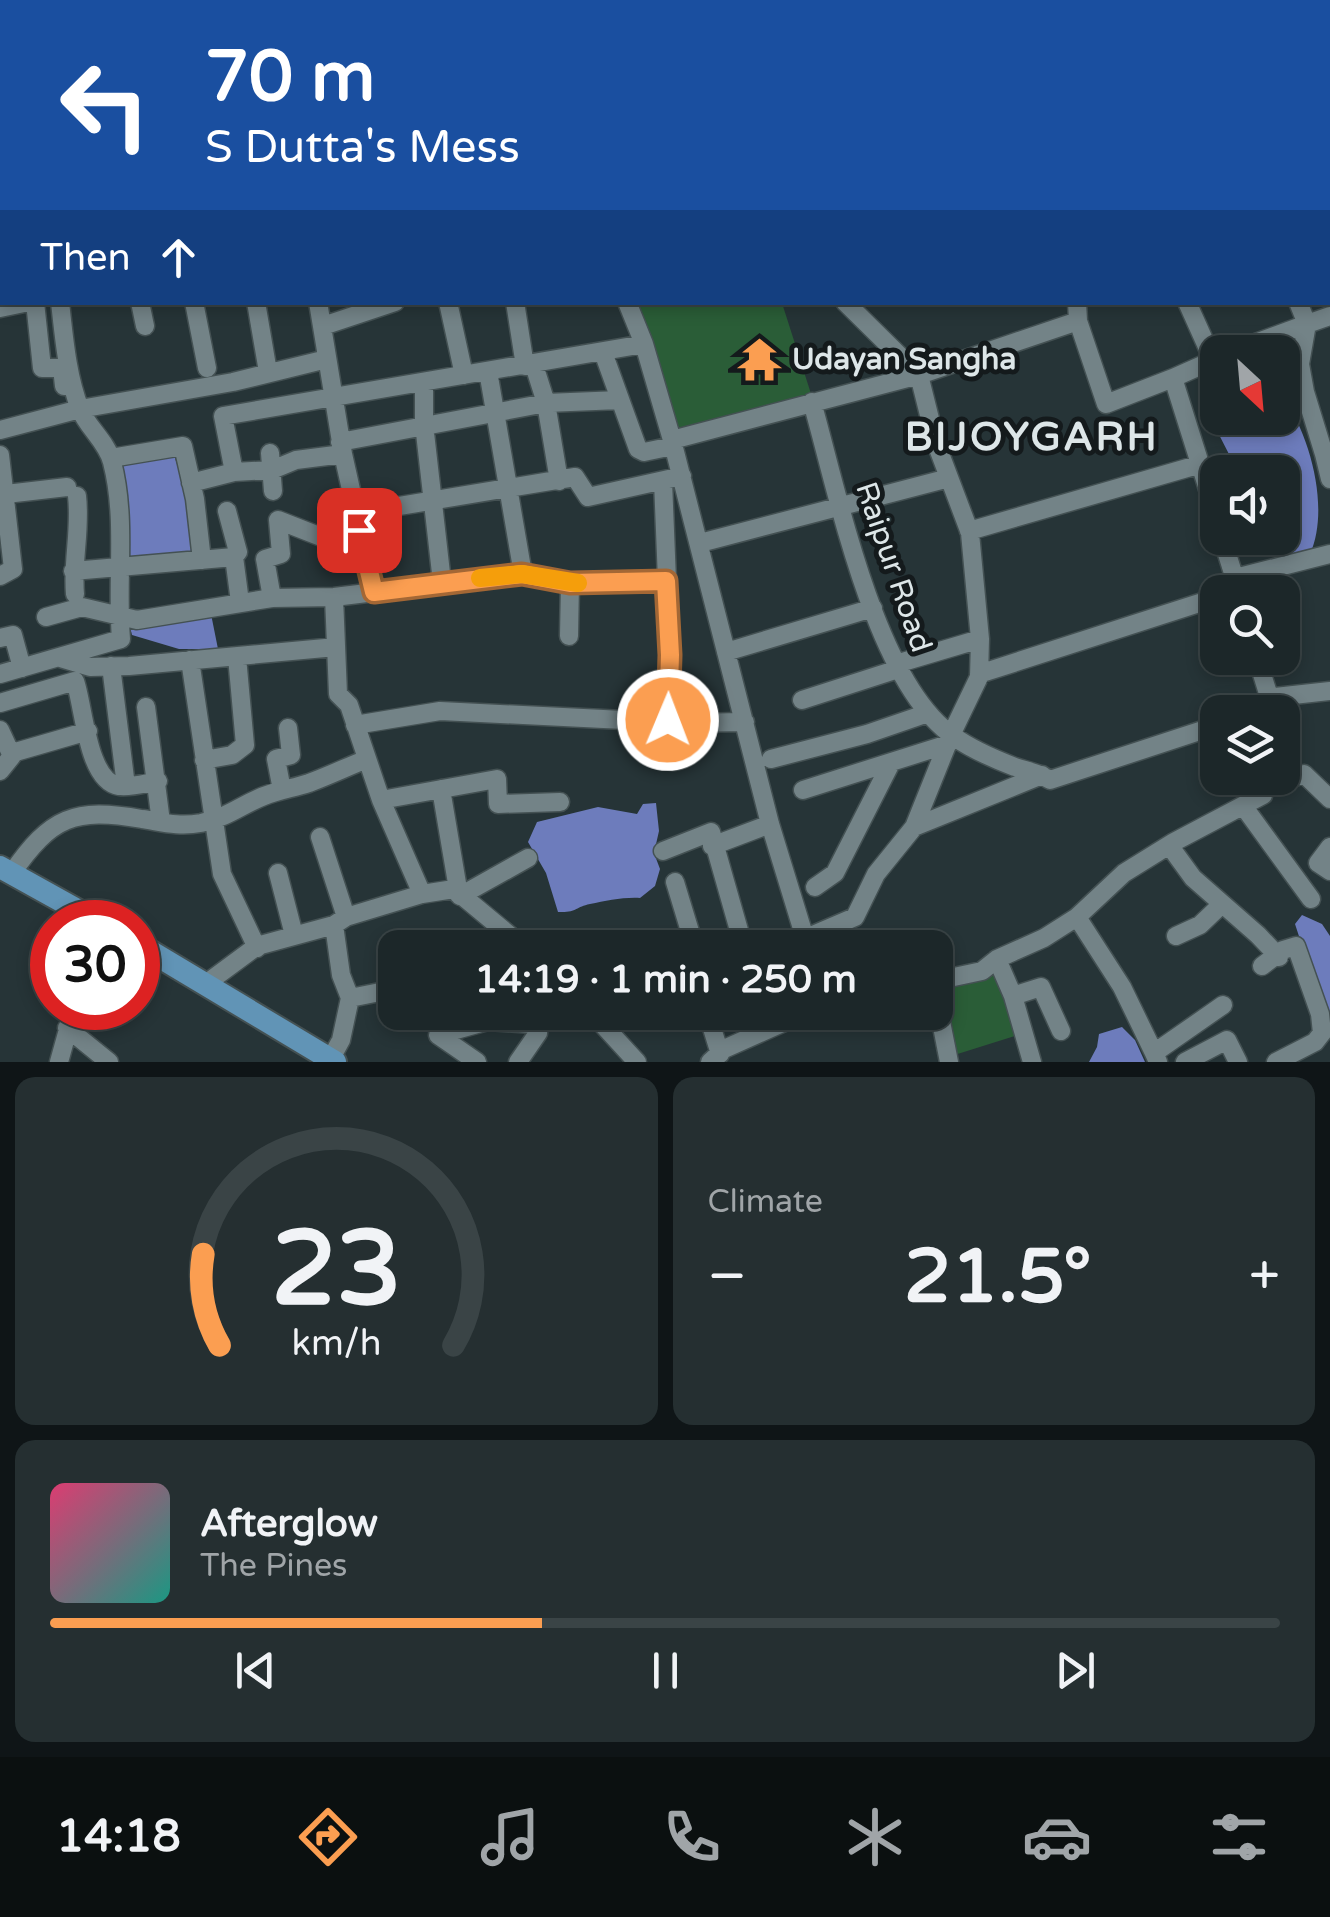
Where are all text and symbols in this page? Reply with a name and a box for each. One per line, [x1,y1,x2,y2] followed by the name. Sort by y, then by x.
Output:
[205,36,375,120] text: 70 m
[40,40,170,170] icon: left
[205,121,520,175] text: S Dutta's Mess
[151,230,206,285] icon: ahead
[40,235,131,281] text: Then
[735,335,783,383] temple icon: Udayan Sangha
[1200,335,1300,435] north arrow
[1200,335,1300,795] map controls
[792,341,1016,378] place label: Udayan Sangha
[905,413,1159,461] district label: BIJOYGARH
[1200,455,1300,555] button: sound
[847,477,940,657] street label: Raipur Road
[317,488,402,573] pin
[332,503,387,558] icon: arrive
[1200,575,1300,675] button: search
[616,668,720,772] position arrow
[1200,695,1300,795] button: layers
[30,900,160,1030] speed limit sign: 30
[474,957,857,1003] text: 14:19 · 1 min · 250 m
[708,1183,823,1221] text: Climate
[271,1208,402,1333] text: 23
[904,1232,1092,1322] text: 21.5°
[708,1244,747,1310] text: −
[1249,1244,1280,1310] text: +
[291,1322,381,1365] text: km/h
[200,1501,378,1547] text: Afterglow
[200,1547,347,1585] text: The Pines
[228,1643,283,1698] icon: previous
[638,1643,693,1698] icon: pause
[1048,1643,1103,1698] icon: next
[293,1802,363,1872] icon: directions
[475,1802,545,1872] icon: music
[657,1802,727,1872] icon: phone
[840,1802,910,1872] icon: climate
[1022,1802,1092,1872] icon: car
[1204,1802,1274,1872] icon: filters
[56,1810,181,1864] text: 14:18

